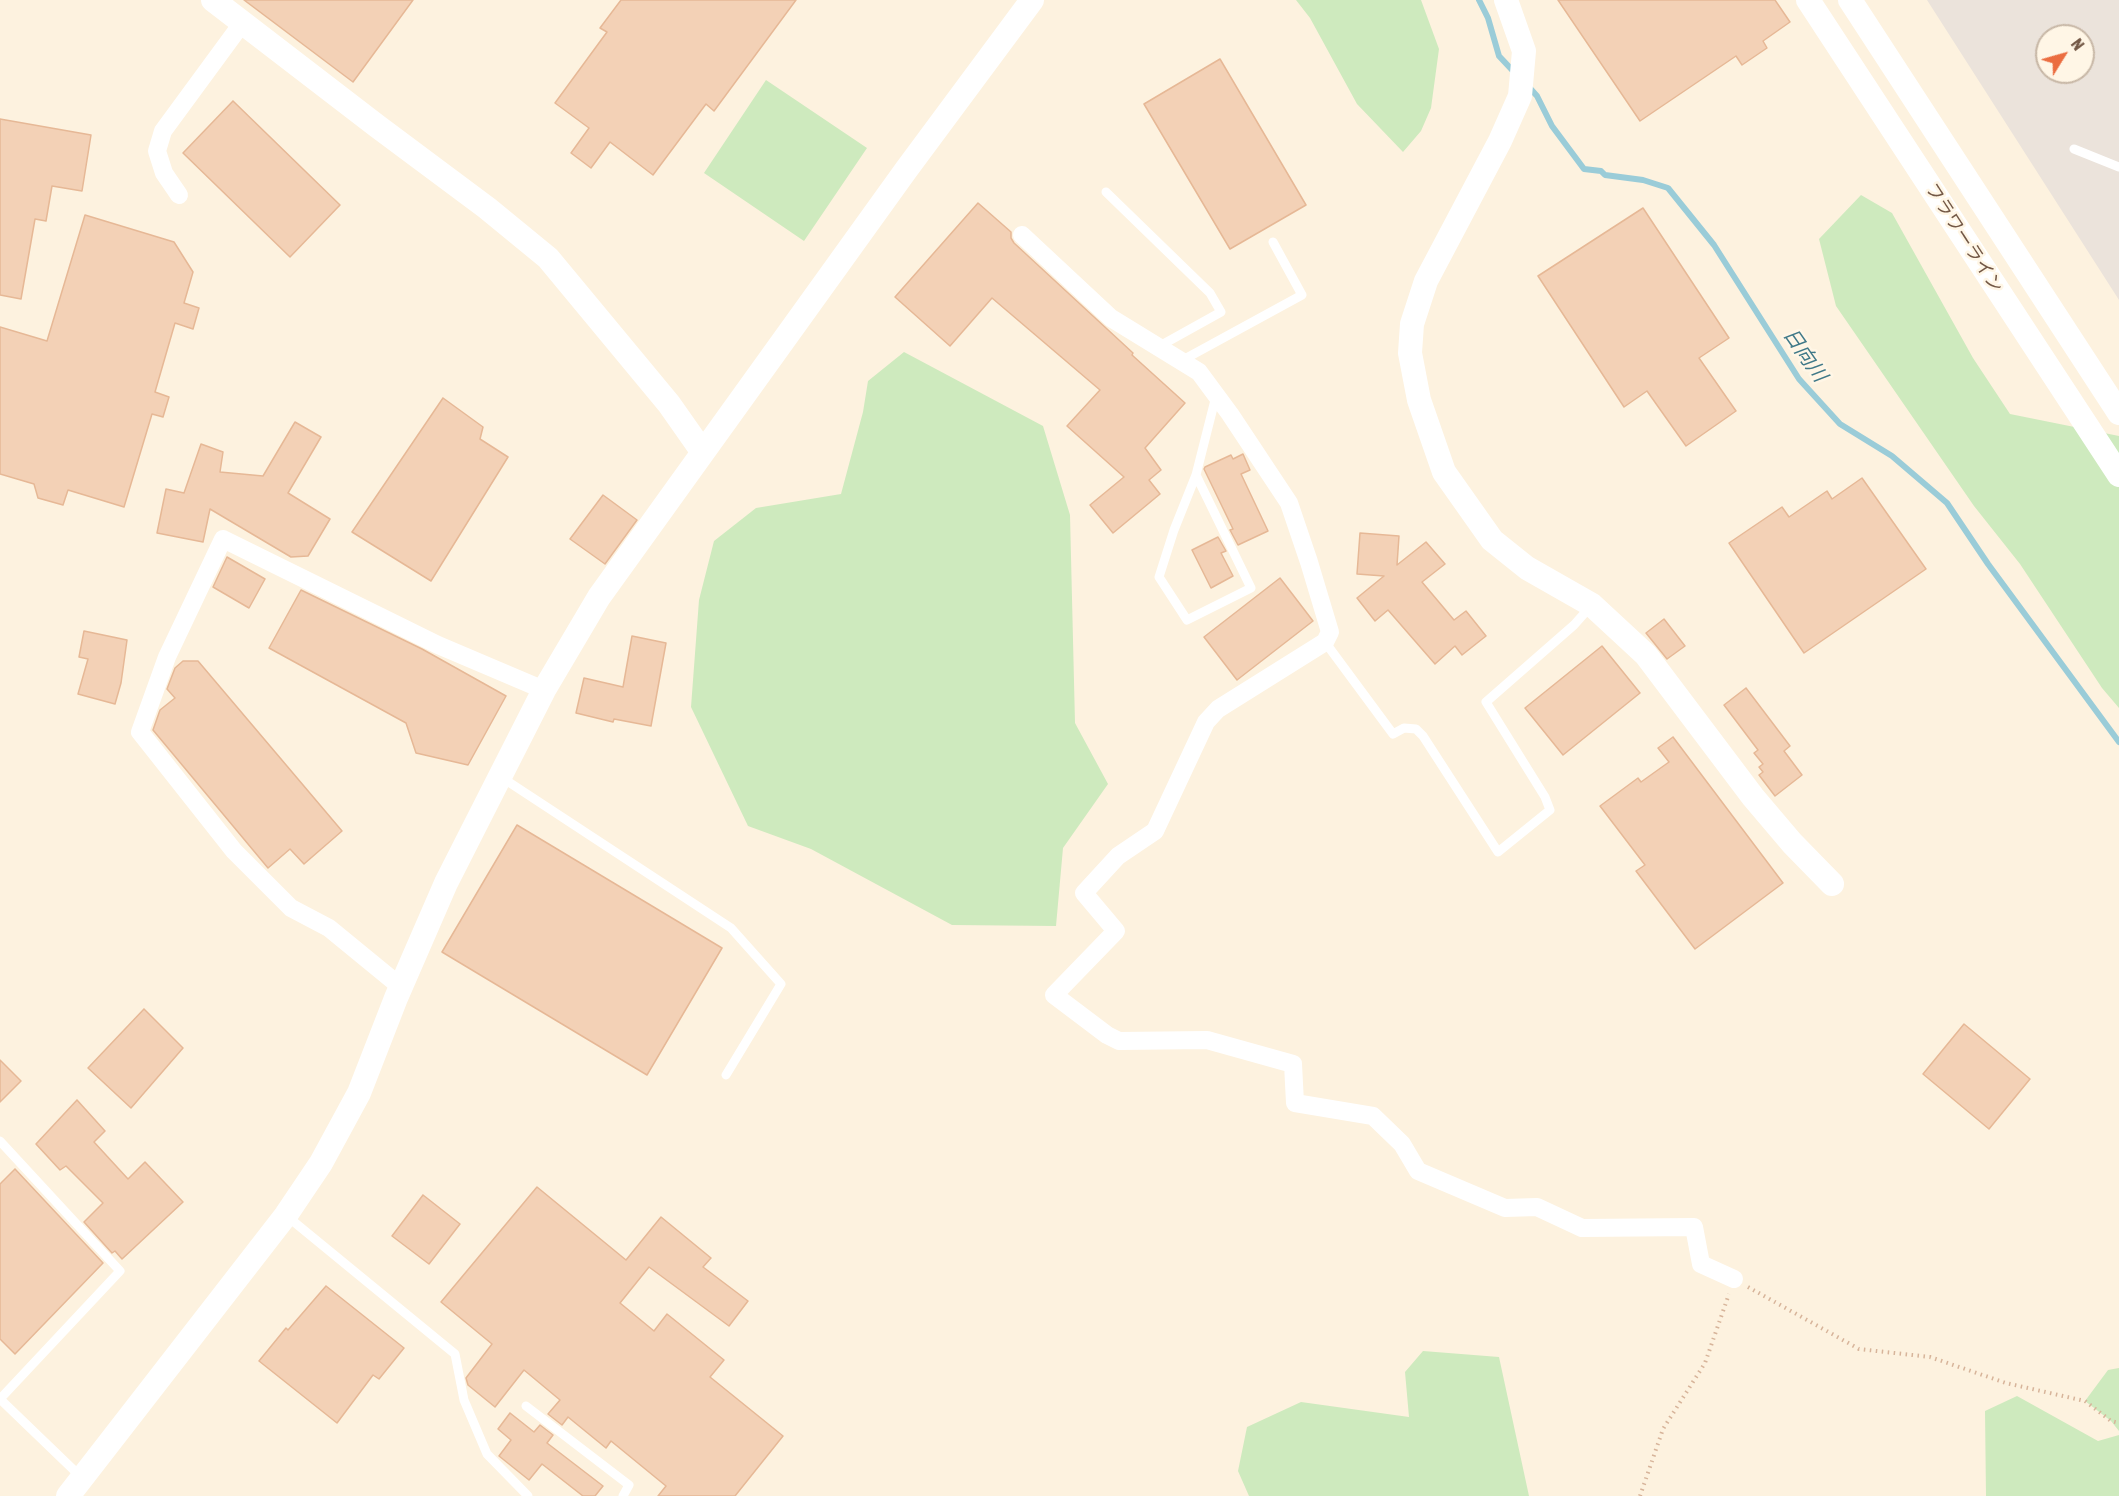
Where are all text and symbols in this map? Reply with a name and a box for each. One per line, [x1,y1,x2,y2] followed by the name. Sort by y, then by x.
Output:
[2035,24,2095,84] north arrow
[2068,35,2088,54] text: N
[1921,179,2007,297] street label: フラワーライン
[1778,324,1832,386] water label: 日向川

